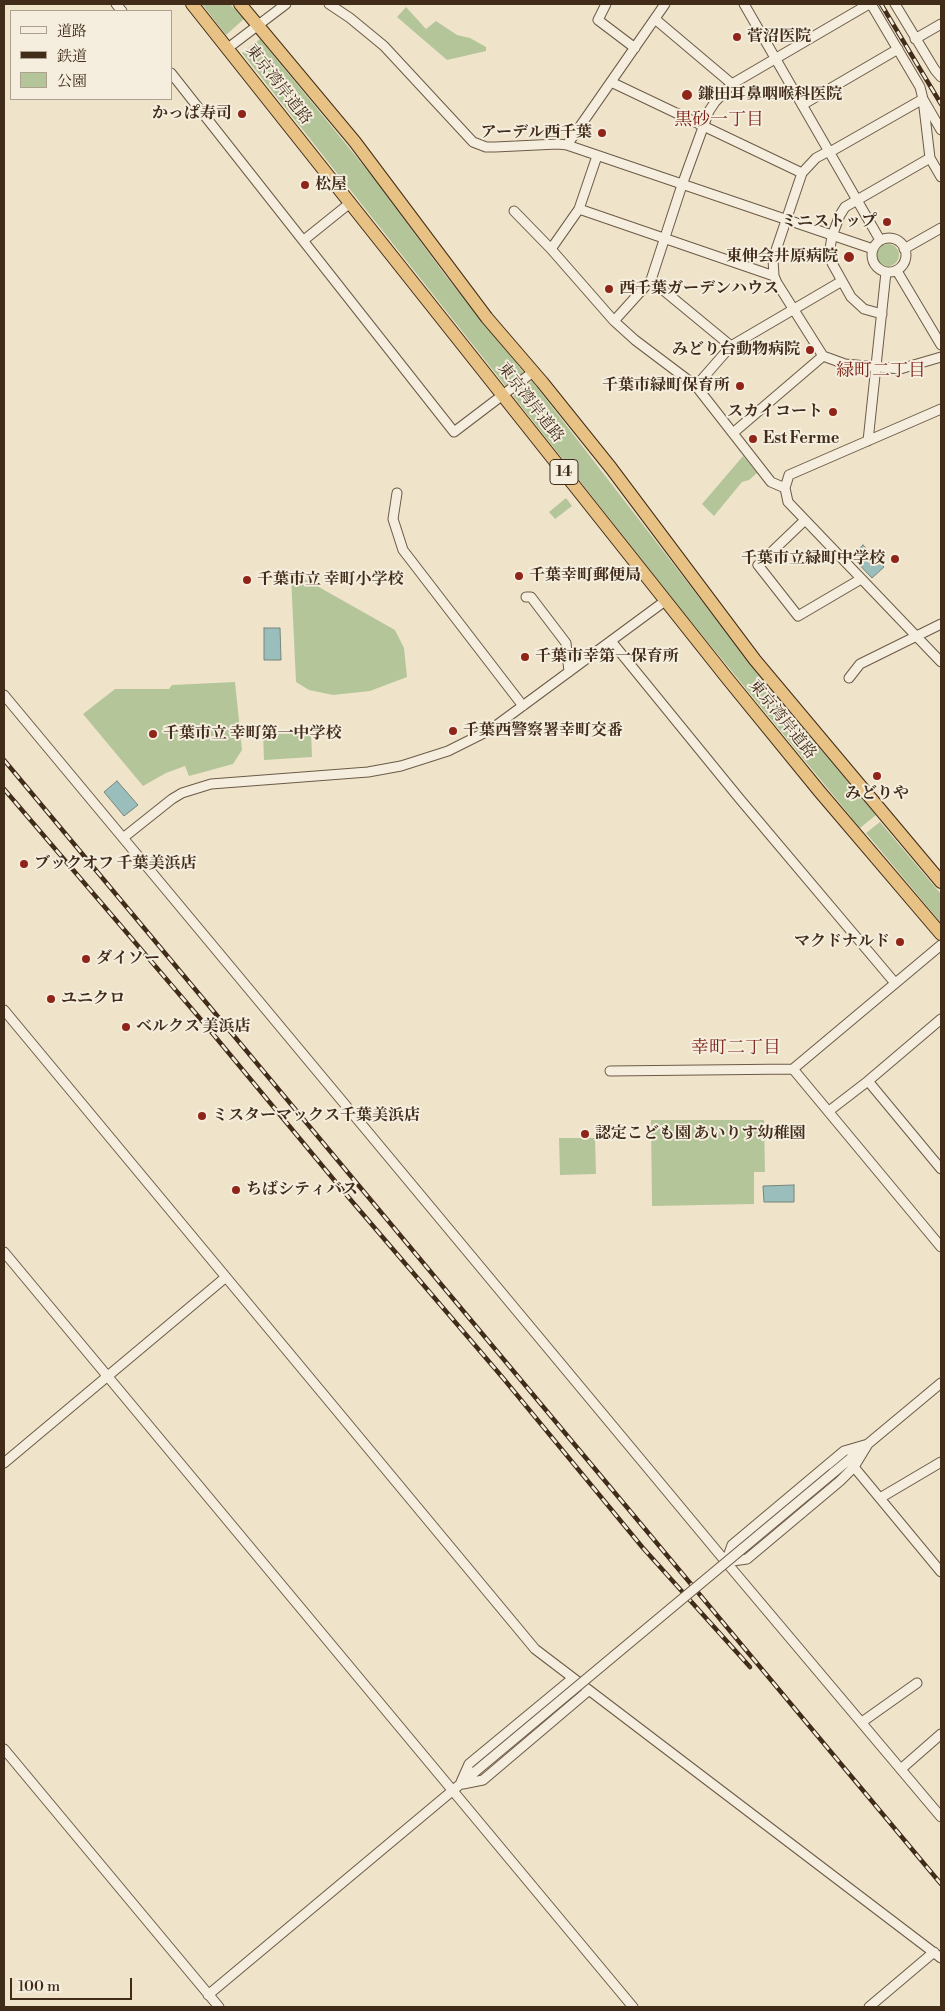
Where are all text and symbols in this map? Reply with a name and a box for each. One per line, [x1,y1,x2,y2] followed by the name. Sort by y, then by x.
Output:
[10,10,172,100] legend
[57,22,87,41] text: 道路
[747,27,811,47] place label: 菅沼医院
[731,31,743,43] marker: 菅沼医院
[241,41,315,129] street label: 東京湾岸道路
[57,47,87,66] text: 鉄道
[57,72,87,91] text: 公園
[698,85,842,105] place label: 鎌田耳鼻咽喉科医院
[680,88,694,102] marker: 鎌田耳鼻咽喉科医院
[152,104,232,124] place label: かっぱ寿司
[236,108,248,120] marker: かっぱ寿司
[674,110,764,132] district label: 黒砂一丁目
[480,123,592,143] place label: アーデル西千葉
[596,127,608,139] marker: アーデル西千葉
[315,175,347,195] place label: 松屋
[299,179,311,191] marker: 松屋
[781,212,877,232] place label: ミニストップ
[881,216,893,228] marker: ミニストップ
[726,247,838,267] place label: 東伸会井原病院
[842,250,856,264] marker: 東伸会井原病院
[619,279,779,299] place label: 西千葉ガーデンハウス
[603,283,615,295] marker: 西千葉ガーデンハウス
[672,340,800,360] place label: みどり台動物病院
[804,344,816,356] marker: みどり台動物病院
[493,359,567,447] street label: 東京湾岸道路
[836,361,926,383] district label: 緑町二丁目
[602,376,730,396] place label: 千葉市緑町保育所
[734,380,746,392] marker: 千葉市緑町保育所
[727,402,823,422] place label: スカイコート
[827,406,839,418] marker: スカイコート
[763,429,839,449] place label: Est Ferme
[747,433,759,445] marker: Est Ferme
[550,460,578,484] road number: 14
[741,549,885,569] place label: 千葉市立緑町中学校
[889,553,901,565] marker: 千葉市立緑町中学校
[529,566,641,586] place label: 千葉幸町郵便局
[257,570,404,590] place label: 千葉市立 幸町小学校
[513,570,525,582] marker: 千葉幸町郵便局
[241,574,253,586] marker: 千葉市立 幸町小学校
[535,647,679,667] place label: 千葉市幸第一保育所
[519,651,531,663] marker: 千葉市幸第一保育所
[744,677,820,763] street label: 東京湾岸道路
[463,721,623,741] place label: 千葉西警察署幸町交番
[163,724,342,744] place label: 千葉市立 幸町第一中学校
[447,725,459,737] marker: 千葉西警察署幸町交番
[147,728,159,740] marker: 千葉市立 幸町第一中学校
[871,770,883,782] marker: みどりや
[845,784,909,804] place label: みどりや
[34,854,197,874] place label: ブックオフ 千葉美浜店
[18,858,30,870] marker: ブックオフ 千葉美浜店
[794,932,890,952] place label: マクドナルド
[894,936,906,948] marker: マクドナルド
[96,949,160,969] place label: ダイソー
[80,953,92,965] marker: ダイソー
[61,989,125,1009] place label: ユニクロ
[45,993,57,1005] marker: ユニクロ
[136,1017,251,1037] place label: ベルクス 美浜店
[120,1021,132,1033] marker: ベルクス 美浜店
[691,1038,781,1060] district label: 幸町二丁目
[212,1106,420,1126] place label: ミスターマックス千葉美浜店
[196,1110,208,1122] marker: ミスターマックス千葉美浜店
[595,1124,806,1144] place label: 認定こども園 あいりす幼稚園
[579,1128,591,1140] marker: 認定こども園 あいりす幼稚園
[246,1180,358,1200] place label: ちばシティバス
[230,1184,242,1196] marker: ちばシティバス
[12,1968,135,2000] scale bar
[18,1977,60,1996] text: 100 m

